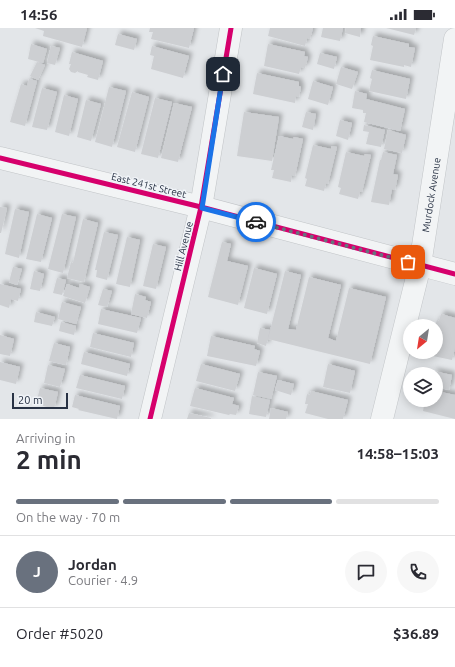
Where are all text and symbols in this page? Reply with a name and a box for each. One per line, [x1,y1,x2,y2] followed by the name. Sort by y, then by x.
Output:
[20,6,58,23] text: 14:56
[206,57,240,91] pin
[212,63,234,85] icon: home
[420,157,443,233] street label: Murdock Avenue
[110,171,187,200] street label: East 241st Street
[236,202,276,242] courier
[245,211,267,233] icon: car
[172,220,195,272] street label: Hill Avenue
[391,245,425,279] pin
[397,251,419,273] icon: bag
[403,319,443,359] north arrow
[403,319,443,407] map controls
[403,367,443,407] button: layers
[12,391,68,410] scale bar
[18,394,42,406] text: 20 m
[16,431,75,445] text: Arriving in
[16,445,82,474] text: 2 min
[356,445,439,462] text: 14:58–15:03
[16,510,120,524] text: On the way · 70 m
[345,551,387,593] button: chat
[397,551,439,593] button: phone
[68,556,117,573] text: Jordan
[33,563,41,580] text: J
[68,573,138,587] text: Courier · 4.9
[16,625,103,642] text: Order #5020
[393,625,439,642] text: $36.89

